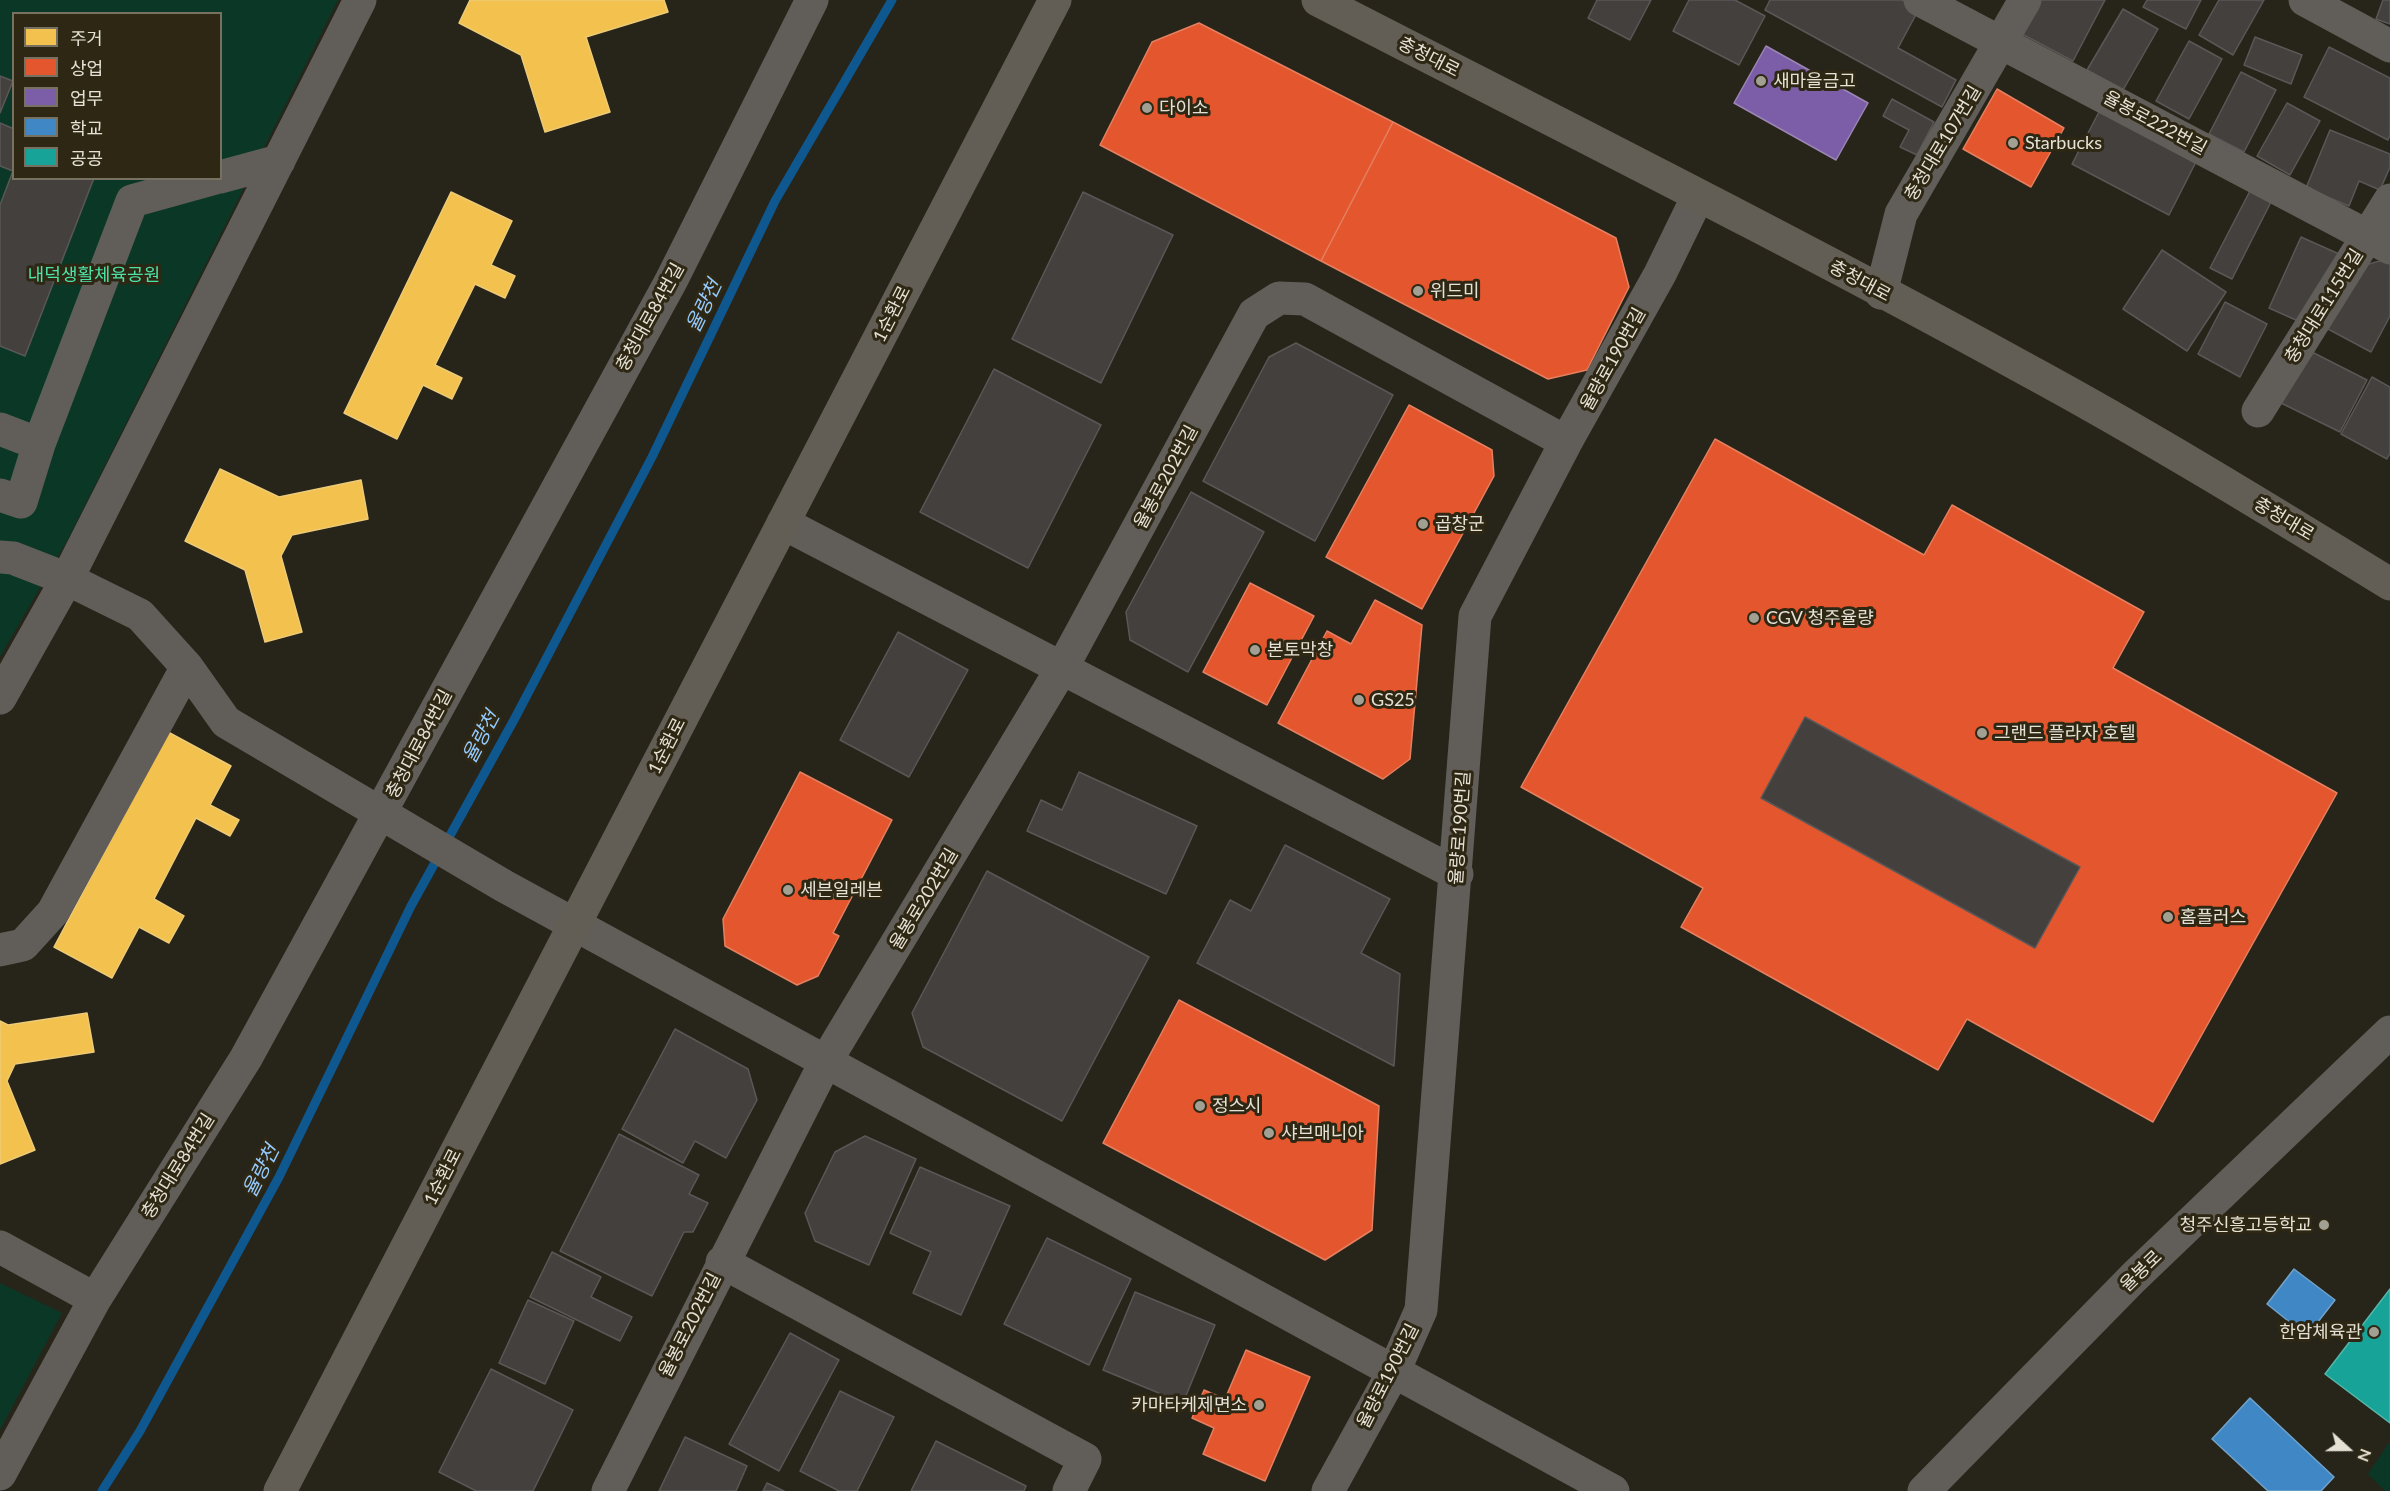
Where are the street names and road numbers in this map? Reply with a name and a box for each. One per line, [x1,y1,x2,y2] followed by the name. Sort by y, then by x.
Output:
[1395,32,1463,82] street label: 충청대로
[1900,81,1986,205] street label: 충청대로107번길
[2100,87,2210,159] street label: 율봉로222번길
[2280,245,2368,367] street label: 충청대로115번길
[1826,256,1894,306] street label: 충청대로
[611,259,689,375] street label: 충청대로84번길
[869,282,915,346] street label: 1순환로
[1576,304,1650,414] street label: 율량로190번길
[1130,422,1202,532] street label: 율봉로202번길
[2250,493,2318,545] street label: 충청대로
[381,686,457,802] street label: 충청대로84번길
[644,714,690,778] street label: 1순환로
[1445,770,1475,886] street label: 율량로190번길
[885,845,963,953] street label: 율봉로202번길
[137,1109,219,1223] street label: 충청대로84번길
[420,1145,466,1209] street label: 1순환로
[2116,1246,2166,1296] street label: 율봉로
[654,1269,726,1381] street label: 율봉로202번길
[1352,1320,1424,1432] street label: 율량로190번길

